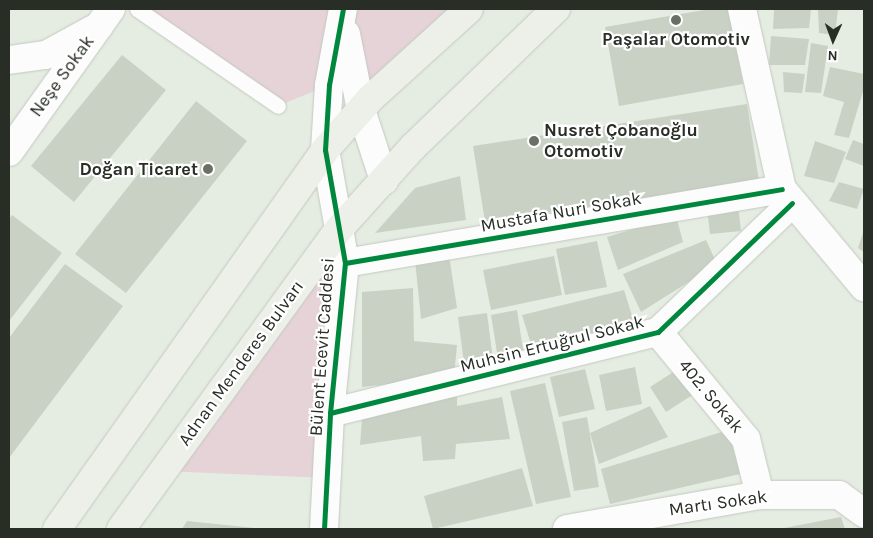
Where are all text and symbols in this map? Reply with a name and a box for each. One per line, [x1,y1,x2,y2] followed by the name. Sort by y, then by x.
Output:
[670,14,682,26] marker: Paşalar Otomotiv
[808,15,858,65] north arrow
[602,28,750,50] place label: Paşalar Otomotiv
[25,31,99,121] street label: Neşe Sokak
[827,47,838,64] text: N
[544,120,698,162] place label: Nusret Çobanoğlu Otomotiv
[528,135,540,147] marker: Nusret Çobanoğlu Otomotiv
[79,158,198,180] place label: Doğan Ticaret
[202,163,214,175] marker: Doğan Ticaret
[479,187,643,237] street label: Mustafa Nuri Sokak
[305,257,339,437] street label: Bülent Ecevit Caddesi
[174,276,308,450] street label: Adnan Menderes Bulvarı
[458,311,646,377] street label: Muhsin Ertuğrul Sokak
[674,355,748,437] street label: 402. Sokak
[667,485,769,521] street label: Martı Sokak

